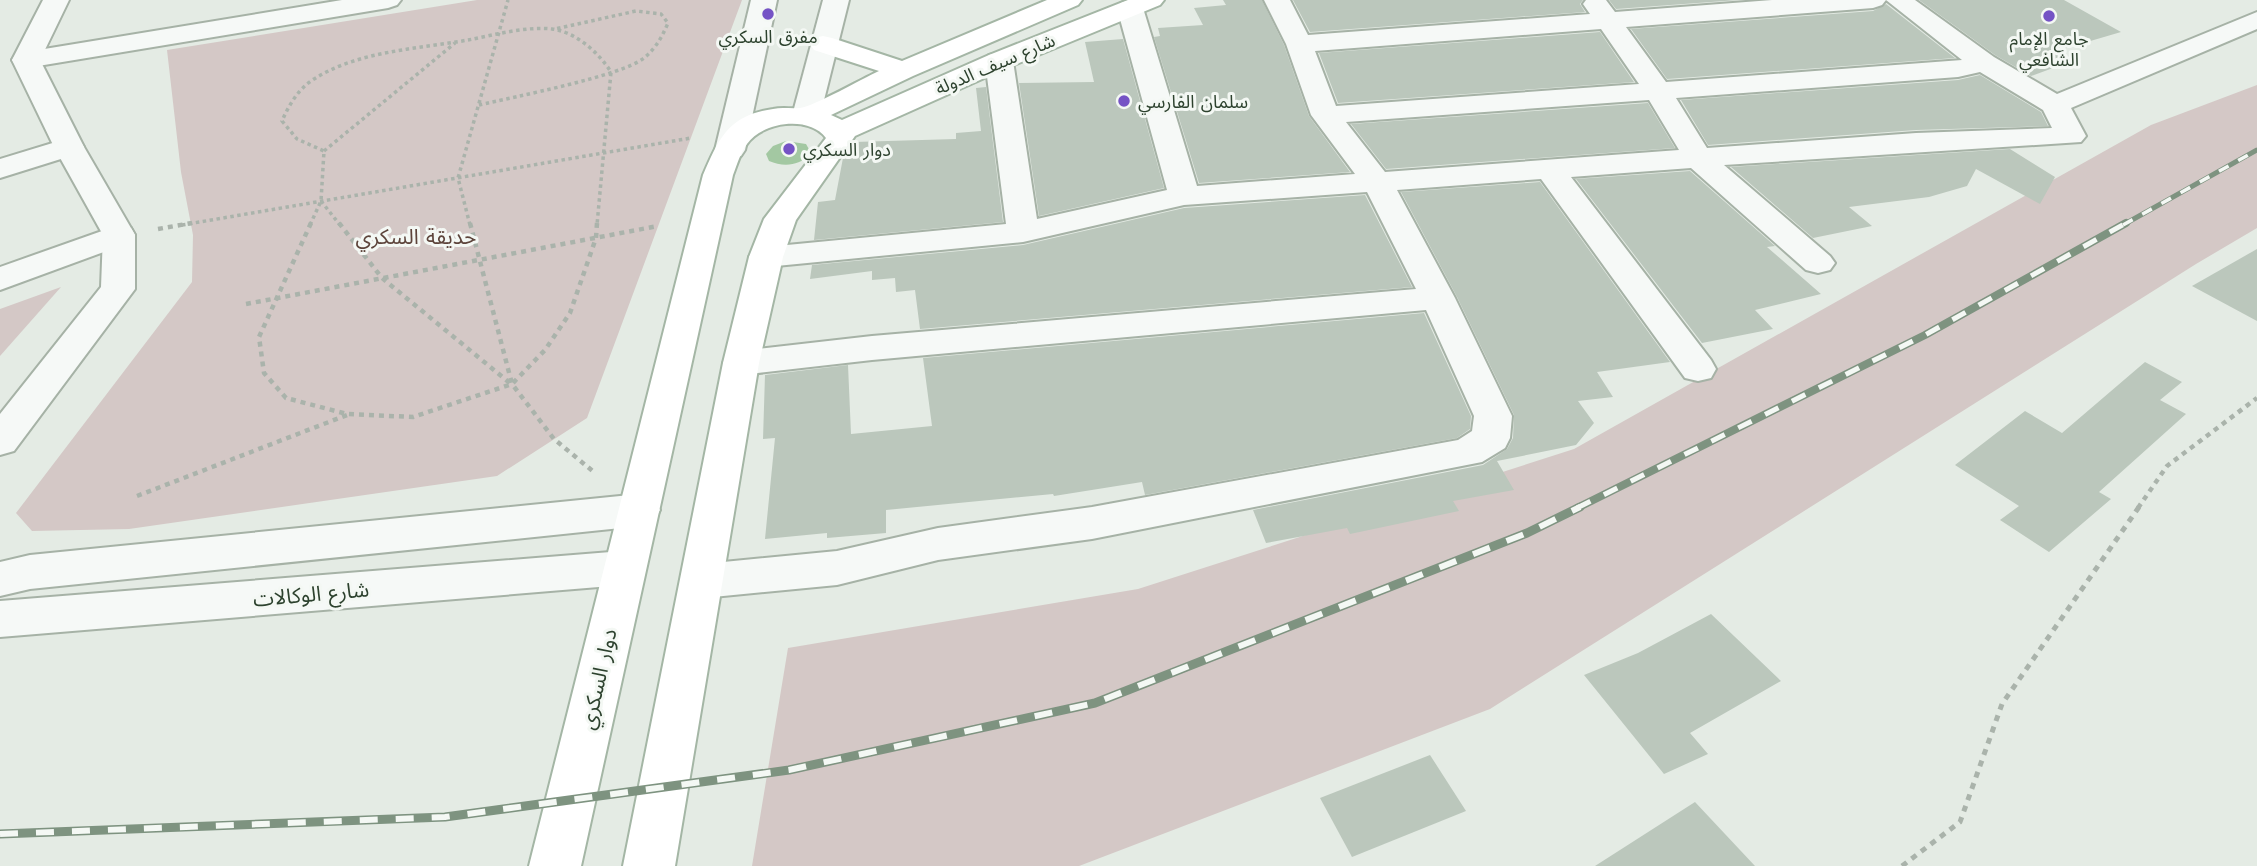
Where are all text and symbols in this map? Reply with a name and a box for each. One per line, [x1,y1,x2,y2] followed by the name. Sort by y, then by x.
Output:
[760,6,776,22] marker: مفرق السكري
[2041,8,2057,24] marker: جامع الإمام الشافعي
[718,26,818,50] place label: مفرق السكري
[2009,28,2089,73] place label: جامع الإمام الشافعي
[932,29,1060,102] street label: شارع سيف الدولة
[1138,91,1248,115] place label: سلمان الفارسي
[1116,93,1132,109] marker: سلمان الفارسي
[803,139,891,163] place label: دوار السكري
[781,141,797,157] marker: دوار السكري
[356,224,476,252] park label: حديقة السكري
[252,576,370,615] street label: شارع الوكالات
[574,626,625,733] street label: دوار السكري

